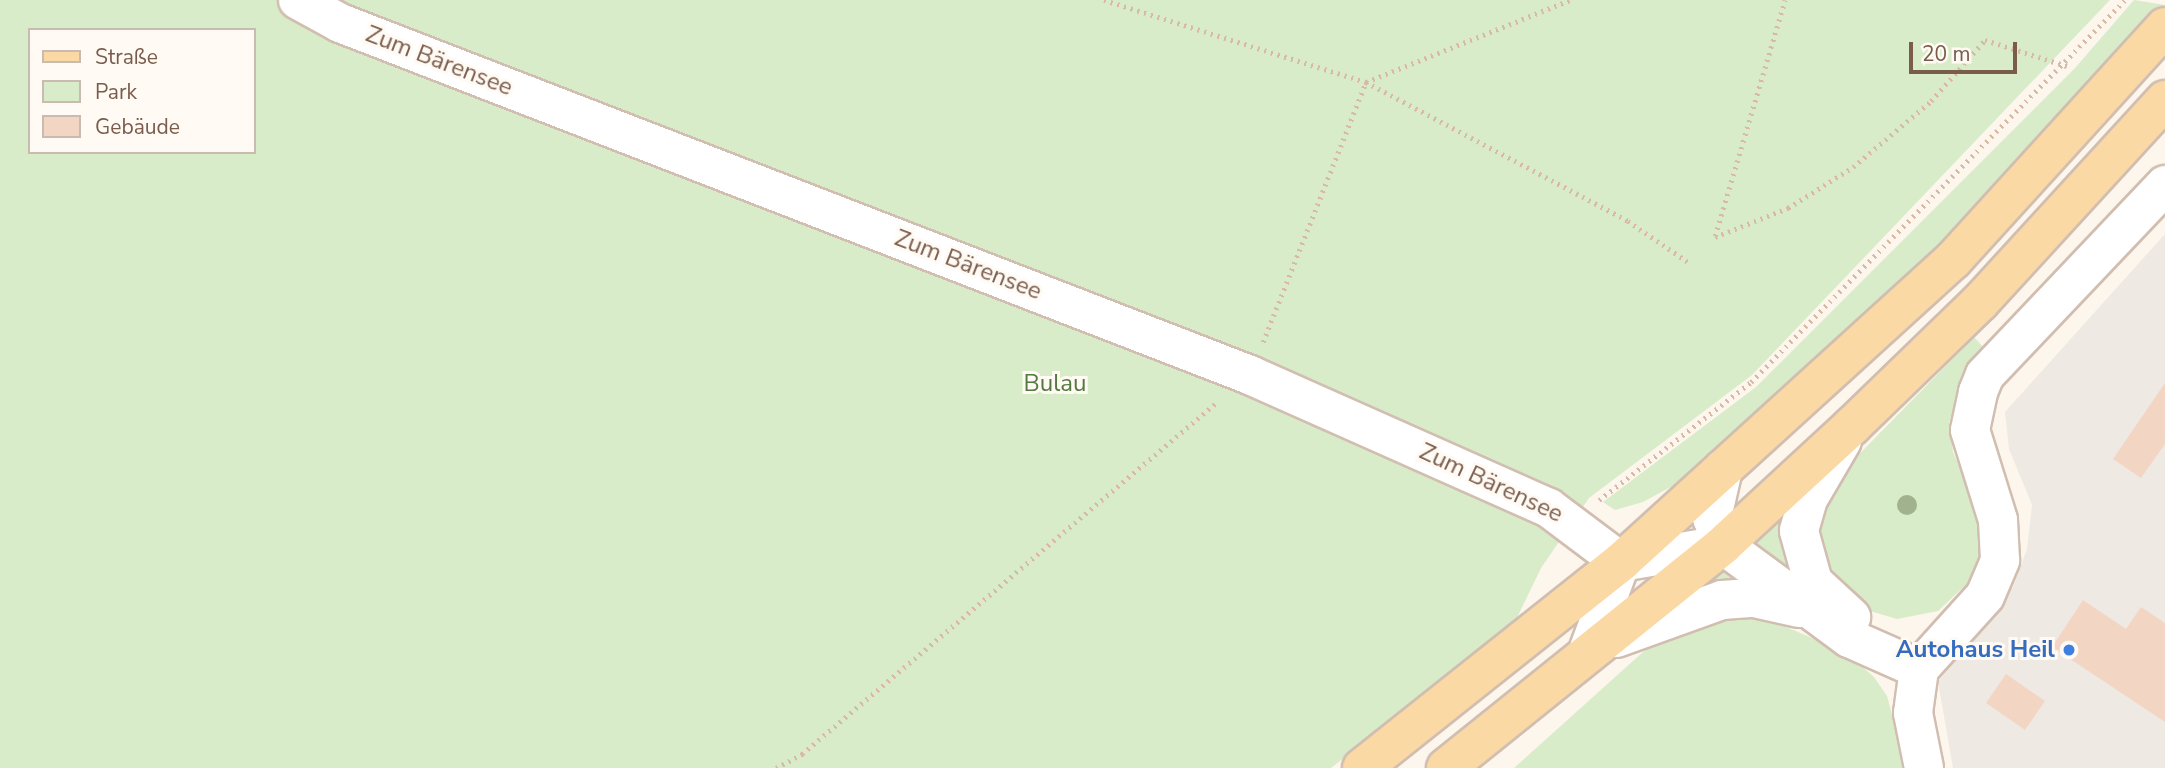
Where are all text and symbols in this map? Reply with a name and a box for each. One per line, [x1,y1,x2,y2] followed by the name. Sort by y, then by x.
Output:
[362,20,516,102] street label: Zum Bärensee
[28,28,256,154] legend
[1913,28,2022,72] scale bar
[1922,40,1971,68] text: 20 m
[95,43,158,71] text: Straße
[95,78,137,106] text: Park
[95,113,180,141] text: Gebäude
[891,224,1045,306] street label: Zum Bärensee
[1024,370,1086,398] park label: Bulau
[1415,437,1567,529] street label: Zum Bärensee
[1896,636,2055,664] place label: Autohaus Heil
[2061,642,2077,658] marker: Autohaus Heil

